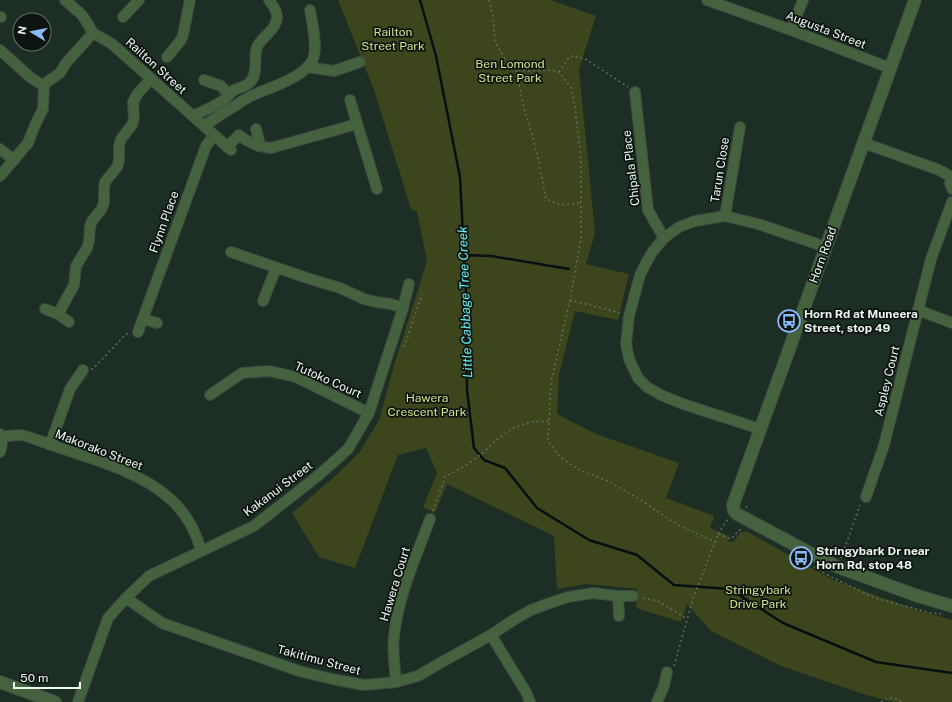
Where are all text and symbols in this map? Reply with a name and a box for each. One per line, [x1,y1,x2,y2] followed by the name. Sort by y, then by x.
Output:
[784,8,868,52] street label: Augusta Street
[12,12,52,52] north arrow
[15,25,29,36] text: N
[361,25,425,53] park label: Railton Street Park
[123,35,190,97] street label: Railton Street
[475,57,545,85] park label: Ben Lomond Street Park
[619,129,643,207] street label: Chipala Place
[708,136,732,204] street label: Tarun Close
[146,189,182,255] street label: Flynn Place
[806,225,840,285] street label: Horn Road
[455,226,475,378] water label: Little Cabbage Tree Creek
[804,307,918,335] place label: Horn Rd at Muneera Street, stop 49
[776,308,802,334] bus stop icon: Horn Rd at Muneera Street, stop 49
[871,344,903,418] street label: Aspley Court
[292,359,364,401] street label: Tutoko Court
[388,391,467,419] park label: Hawera Crescent Park
[53,427,145,473] street label: Makorako Street
[241,458,316,520] street label: Kakanui Street
[816,544,930,572] place label: Stringybark Dr near Horn Rd, stop 48
[377,545,413,623] street label: Hawera Court
[788,545,814,571] bus stop icon: Stringybark Dr near Horn Rd, stop 48
[725,583,791,611] park label: Stringybark Drive Park
[276,642,363,678] street label: Takitimu Street
[14,664,80,690] scale bar
[20,671,48,685] text: 50 m

